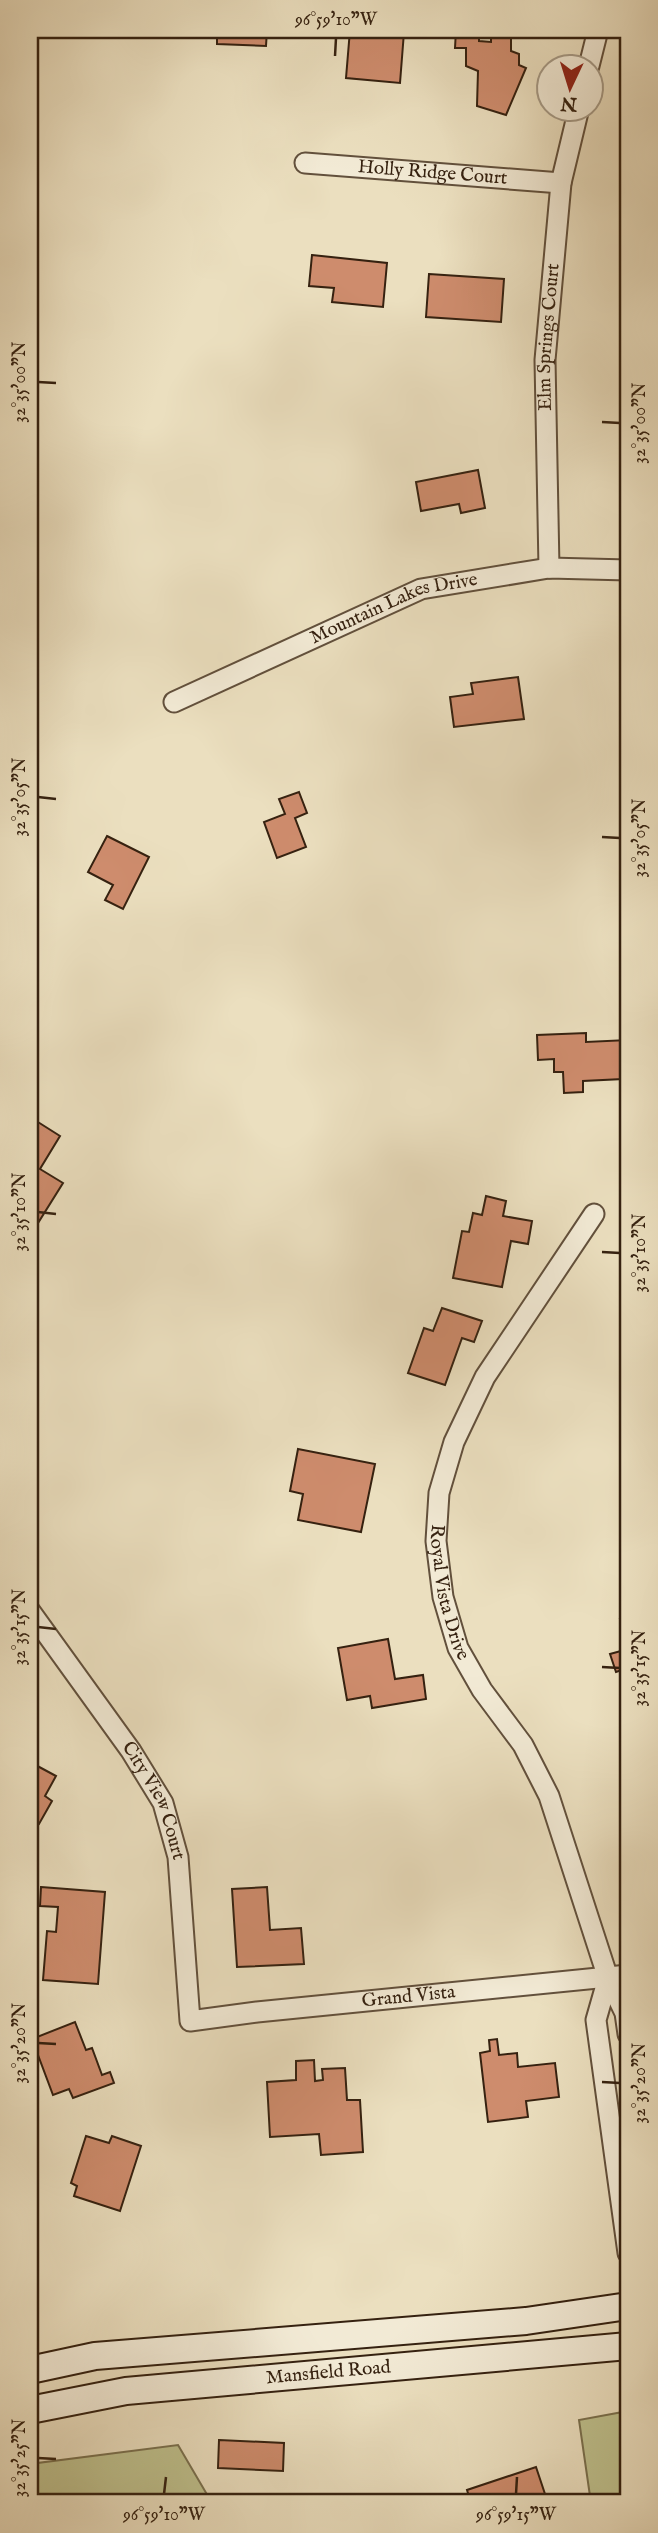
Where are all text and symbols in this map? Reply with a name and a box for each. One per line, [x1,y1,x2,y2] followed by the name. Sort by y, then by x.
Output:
[294,9,378,32] text: 96°59'10"W
[536,52,606,122] north arrow
[559,90,579,116] text: N
[357,155,509,191] street label: Holly Ridge Court
[533,262,566,411] street label: Elm Springs Court
[9,341,32,423] text: 32°35'00"N
[629,382,652,464] text: 32°35'00"N
[307,568,480,650] street label: Mountain Lakes Drive
[9,757,32,836] text: 32°35'05"N
[629,798,652,877] text: 32°35'05"N
[9,1172,32,1252] text: 32°35'10"N
[629,1213,652,1293] text: 32°35'10"N
[424,1524,475,1665] street label: Royal Vista Drive
[9,1588,32,1665] text: 32°35'15"N
[629,1629,652,1706] text: 32°35'15"N
[116,1737,190,1863] street label: City View Court
[361,1980,457,2013] street label: Grand Vista
[9,2002,32,2083] text: 32°35'20"N
[629,2042,652,2123] text: 32°35'20"N
[265,2355,393,2390] street label: Mansfield Road
[9,2418,32,2497] text: 32°35'25"N
[122,2504,206,2527] text: 96°59'10"W
[475,2504,557,2527] text: 96°59'15"W

